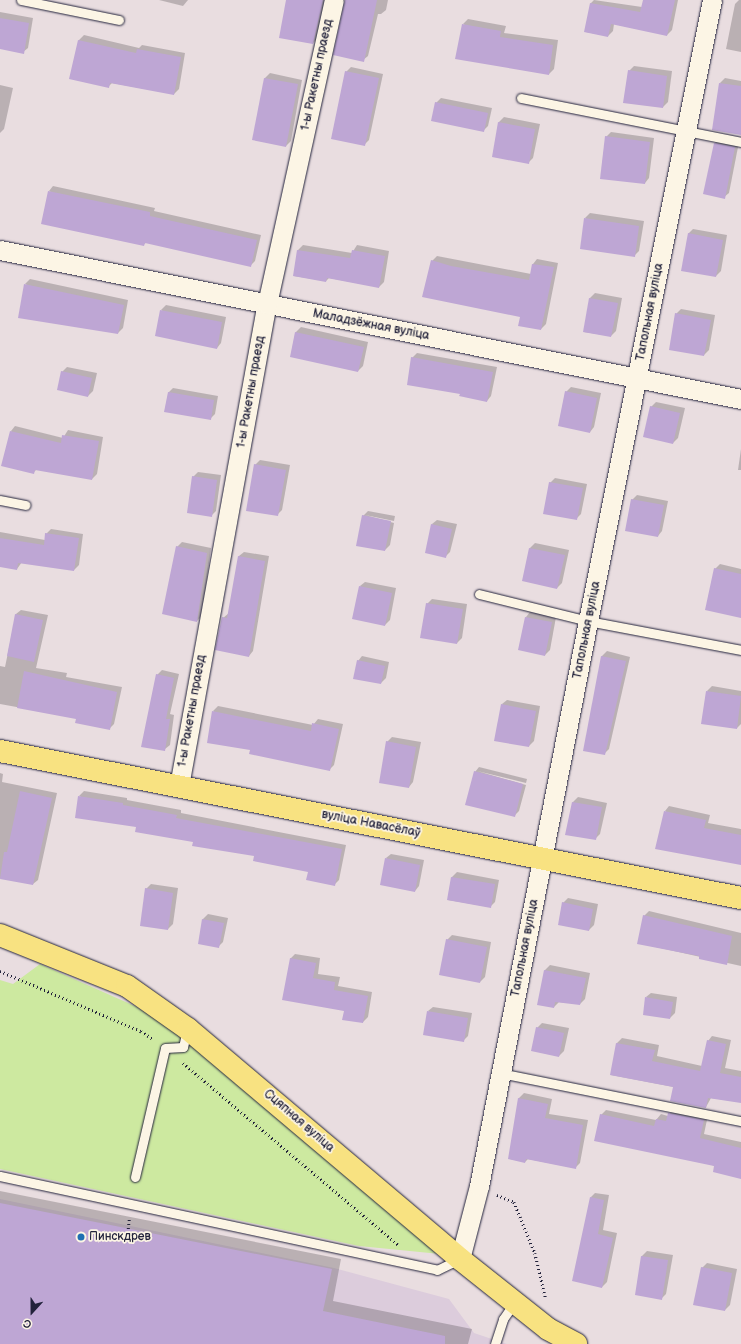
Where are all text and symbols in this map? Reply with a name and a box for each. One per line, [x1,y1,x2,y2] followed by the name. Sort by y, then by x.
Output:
[298,18,336,132] street label: 1-ы Ракетны праезд
[633,262,667,362] street label: Тапольная вуліца
[311,307,431,343] street label: Маладзёжная вуліца
[234,335,268,449] street label: 1-ы Ракетны праезд
[570,580,604,680] street label: Тапольная вуліца
[175,654,209,768] street label: 1-ы Ракетны праезд
[320,807,422,841] street label: вуліца Навасёлаў
[508,898,542,998] street label: Тапольная вуліца
[261,1087,337,1155] street label: Сцяпная вуліца
[89,1230,151,1244] place label: Пинскдрев
[76,1232,86,1242] marker: Пинскдрев
[12,1292,52,1332] north arrow
[22,1316,33,1331] text: С

